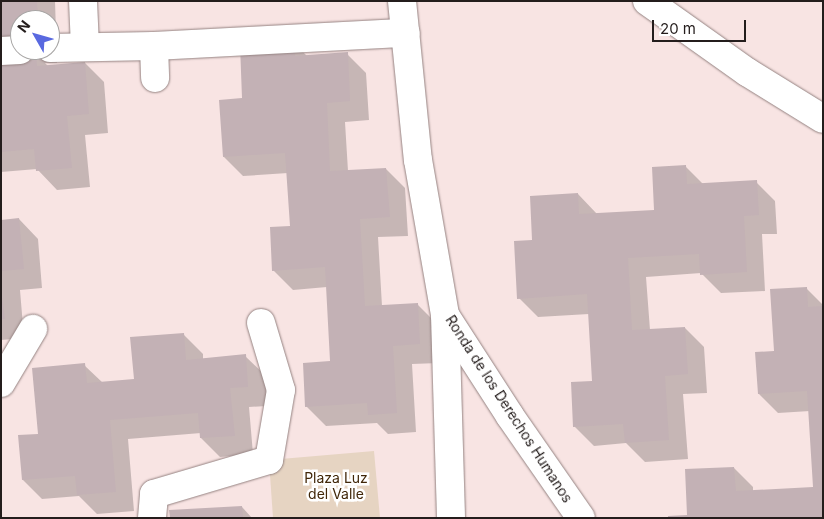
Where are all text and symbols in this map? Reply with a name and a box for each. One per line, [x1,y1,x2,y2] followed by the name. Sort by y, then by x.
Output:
[10,10,60,60] north arrow
[654,10,748,42] scale bar
[14,17,34,36] text: N
[660,19,696,38] text: 20 m
[442,312,576,506] street label: Ronda de los Derechos Humanos
[304,470,368,502] park label: Plaza Luz del Valle

